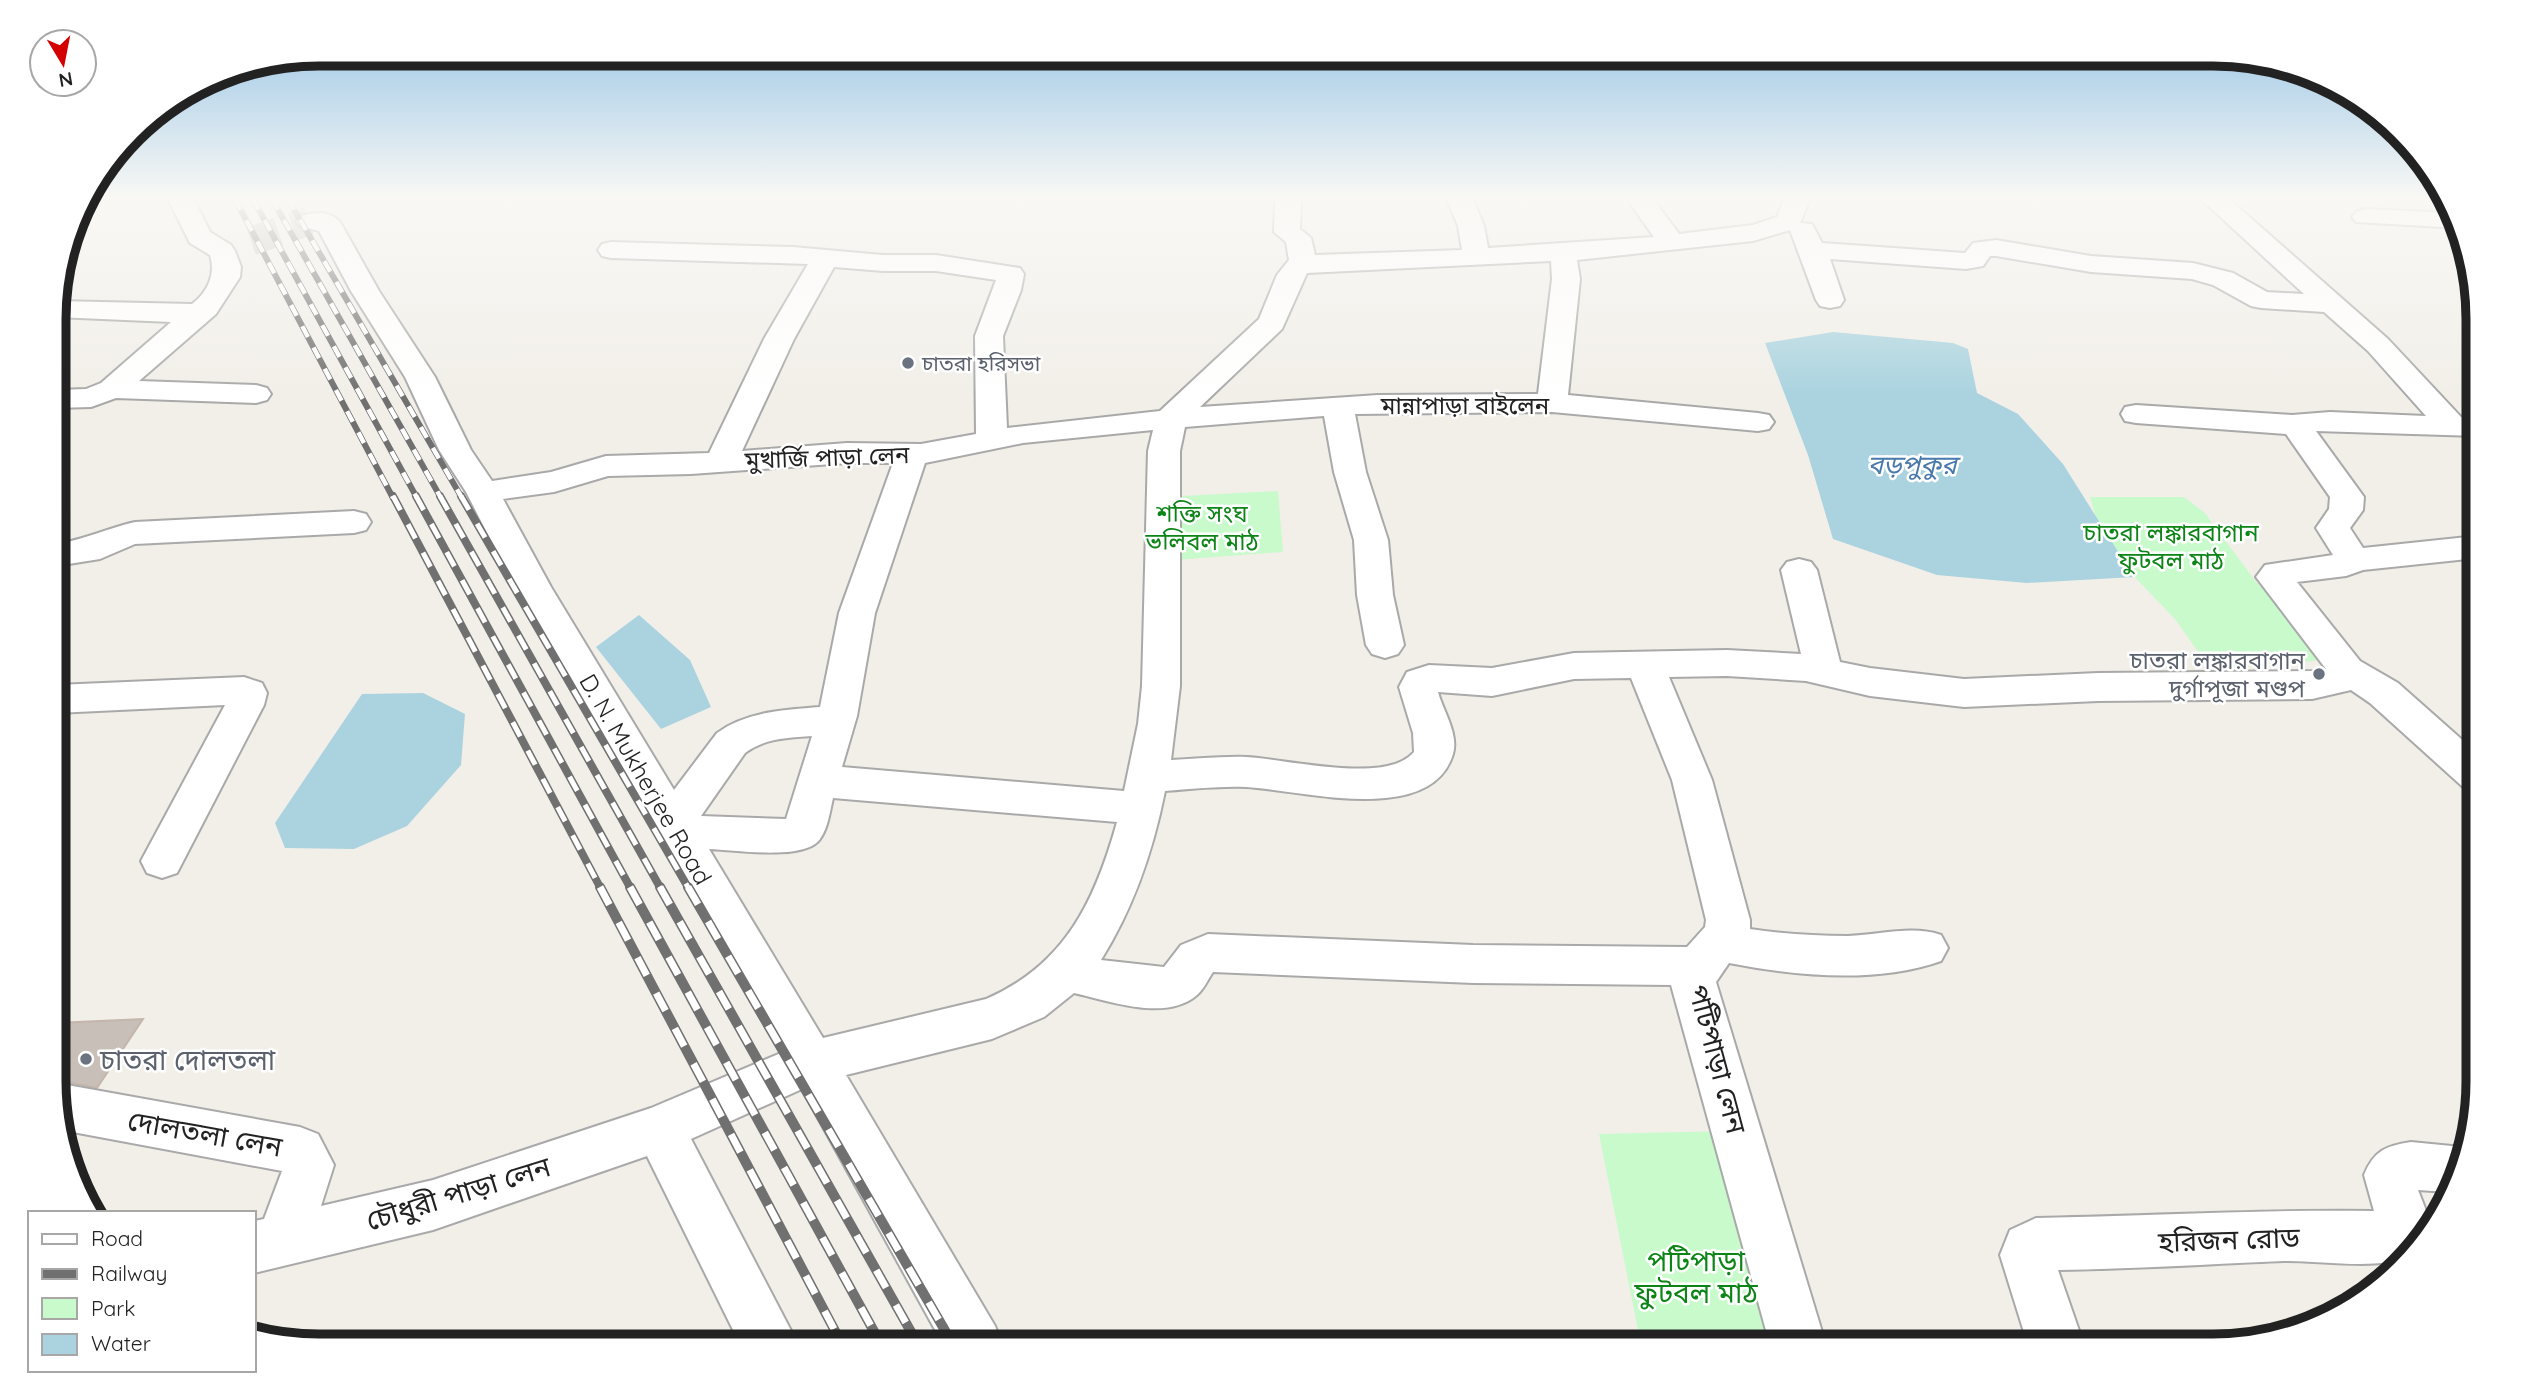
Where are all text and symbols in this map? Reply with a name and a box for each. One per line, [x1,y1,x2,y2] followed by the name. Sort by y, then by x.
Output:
[28,28,98,98] north arrow
[57,67,75,93] text: N
[921,350,1041,376] place label: চাতরা হরিসভা
[900,355,916,371] marker: চাতরা হরিসভা
[1380,390,1550,420] street label: মান্নাপাড়া বাইলেন
[743,439,910,475] street label: মুখার্জি পাড়া লেন
[1867,448,1961,481] water label: বড়পুকুর
[1144,498,1260,556] park label: শক্তি সংঘ ভলিবল মাঠ
[2082,517,2259,575] park label: চাতরা লঙ্কারবাগান ফুটবল মাঠ
[2129,645,2306,703] place label: চাতরা লঙ্কারবাগান দুর্গাপূজা মণ্ডপ
[2311,666,2327,682] marker: চাতরা লঙ্কারবাগান দুর্গাপূজা মণ্ডপ
[573,668,719,890] street label: D. N. Mukherjee Road
[1681,981,1755,1138] street label: পটিপাড়া লেন
[99,1042,276,1077] place label: চাতরা দোলতলা
[78,1051,94,1067] marker: চাতরা দোলতলা
[125,1102,286,1164] street label: দোলতলা লেন
[362,1148,556,1238] street label: চৌধুরী পাড়া লেন
[28,1211,256,1372] legend
[2156,1219,2302,1259] street label: হরিজন রোড
[91,1225,143,1251] text: Road
[1633,1243,1758,1310] park label: পটিপাড়া ফুটবল মাঠ
[91,1260,167,1286] text: Railway
[91,1295,135,1321] text: Park
[91,1330,151,1356] text: Water

